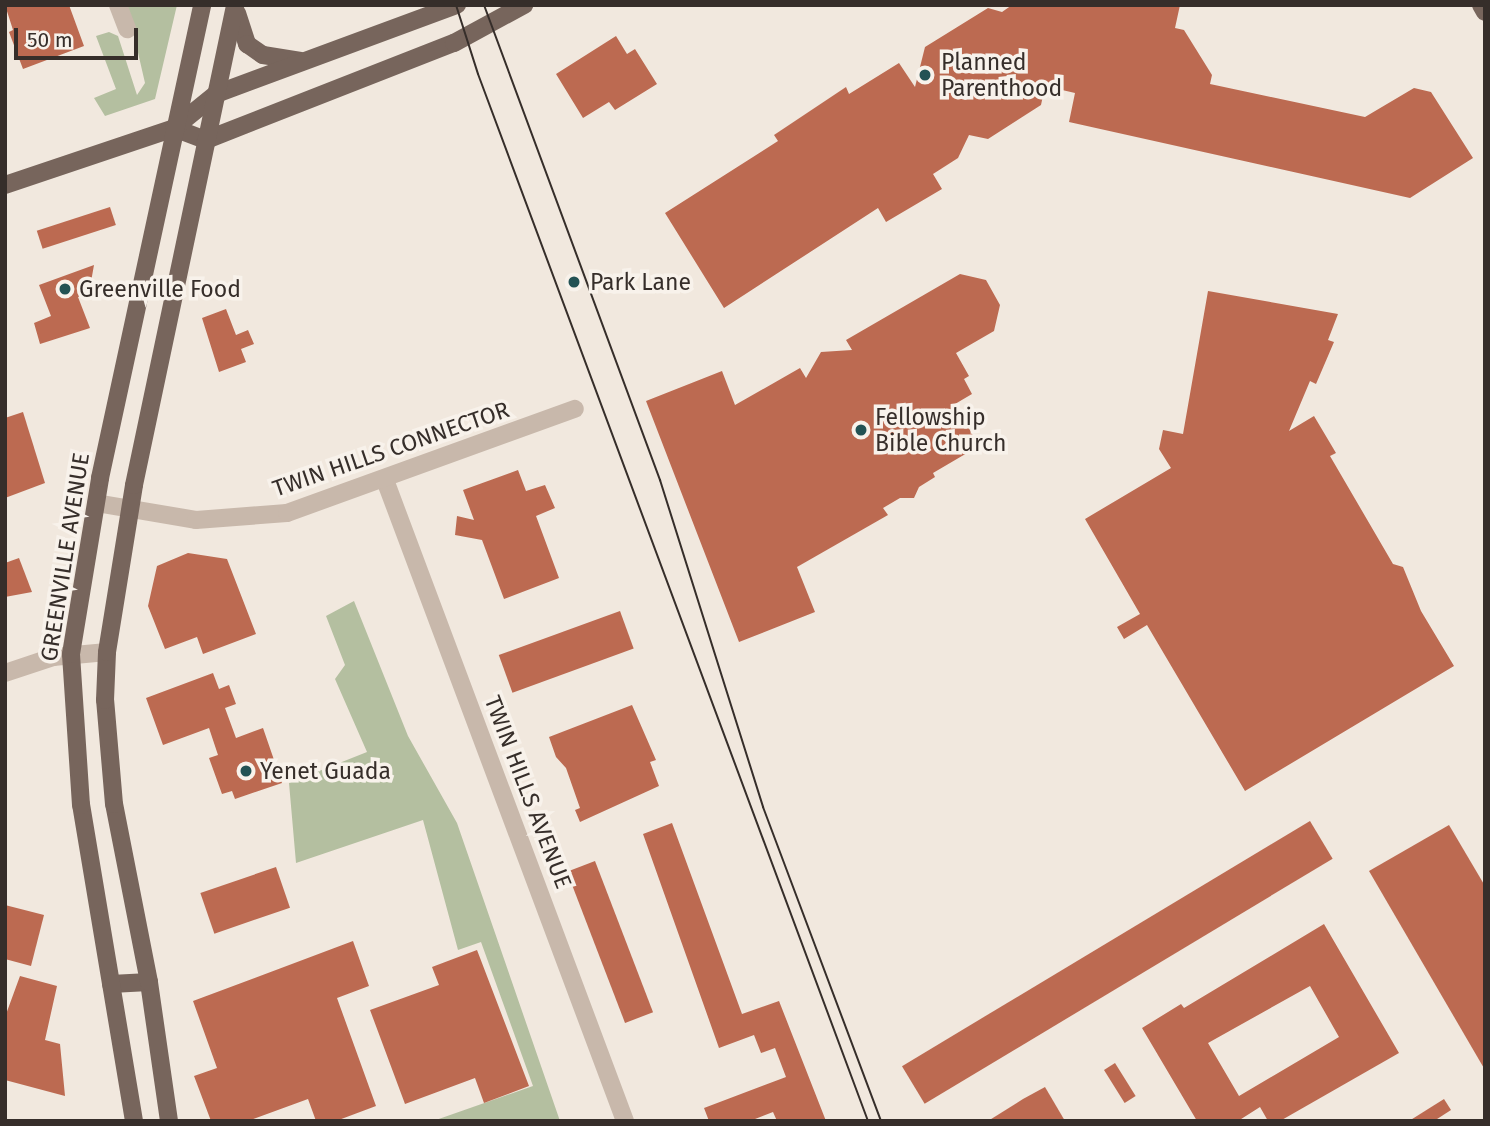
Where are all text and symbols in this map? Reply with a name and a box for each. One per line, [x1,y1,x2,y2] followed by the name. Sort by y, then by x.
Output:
[18,14,142,58] scale bar
[27,27,73,53] text: 50 m
[941,48,1062,102] place label: Planned Parenthood
[915,65,935,85] marker: Planned Parenthood
[590,268,691,296] place label: Park Lane
[564,272,584,292] marker: Park Lane
[79,275,241,303] place label: Greenville Food
[57,281,73,297] marker: Greenville Food
[269,396,513,502] street label: TWIN HILLS CONNECTOR
[875,403,1007,457] place label: Fellowship Bible Church
[853,422,869,438] marker: Fellowship Bible Church
[35,451,95,663] street label: GREENVILLE AVENUE
[479,692,577,892] street label: TWIN HILLS AVENUE
[260,757,391,785] place label: Yenet Guada
[238,763,254,779] marker: Yenet Guada

